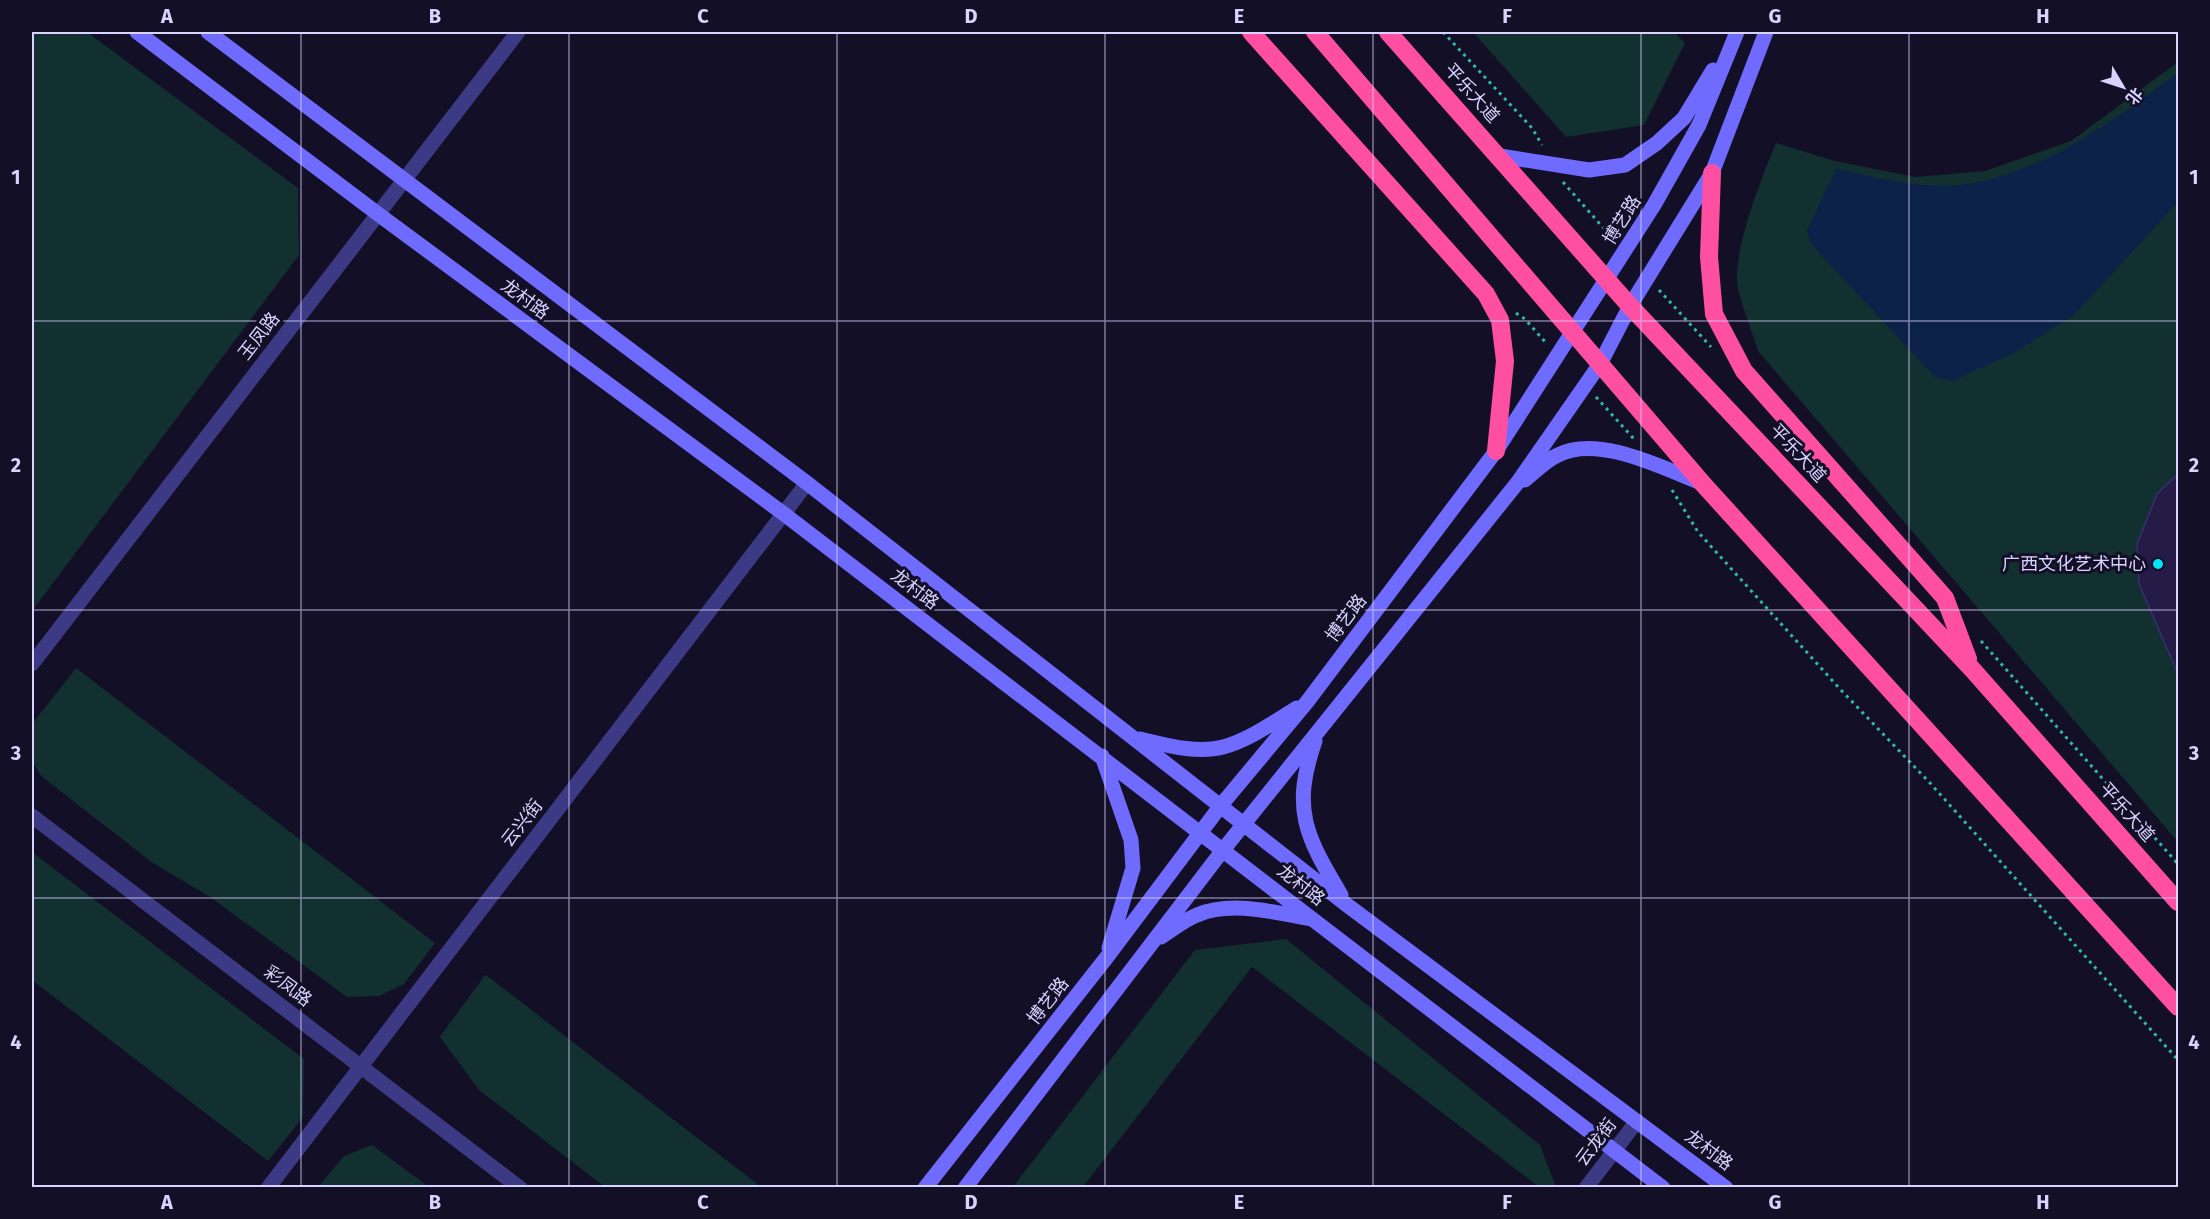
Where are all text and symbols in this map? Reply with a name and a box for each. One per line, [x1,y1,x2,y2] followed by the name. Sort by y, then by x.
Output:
[160,4,174,28] text: A
[429,4,441,28] text: B
[697,4,709,28] text: C
[964,4,978,28] text: D
[1234,4,1244,28] text: E
[1502,4,1512,28] text: F
[1769,4,1781,28] text: G
[2036,4,2050,28] text: H
[2093,57,2153,117] north arrow
[1440,59,1504,127] street label: 平乐大道
[2122,84,2147,108] text: 北
[11,165,21,189] text: 1
[2189,165,2199,189] text: 1
[1598,191,1646,249] street label: 博艺路
[497,274,553,324] street label: 龙村路
[234,308,284,364] street label: 玉凤路
[1765,419,1831,487] street label: 平乐大道
[11,453,21,477] text: 2
[2189,453,2199,477] text: 2
[2002,553,2146,575] place label: 广西文化艺术中心
[2151,557,2165,571] marker: 广西文化艺术中心
[887,564,943,614] street label: 龙村路
[1321,590,1371,646] street label: 博艺路
[10,741,21,765] text: 3
[2188,741,2199,765] text: 3
[2095,778,2159,846] street label: 平乐大道
[497,795,547,851] street label: 云兴街
[1273,860,1329,910] street label: 龙村路
[260,961,316,1011] street label: 彩凤路
[1023,973,1073,1029] street label: 博艺路
[10,1030,22,1054] text: 4
[2188,1030,2200,1054] text: 4
[1571,1114,1621,1170] street label: 云龙街
[1681,1125,1737,1175] street label: 龙村路
[160,1190,174,1214] text: A
[429,1190,441,1214] text: B
[697,1190,709,1214] text: C
[964,1190,978,1214] text: D
[1234,1190,1244,1214] text: E
[1502,1190,1512,1214] text: F
[1769,1190,1781,1214] text: G
[2036,1190,2050,1214] text: H

